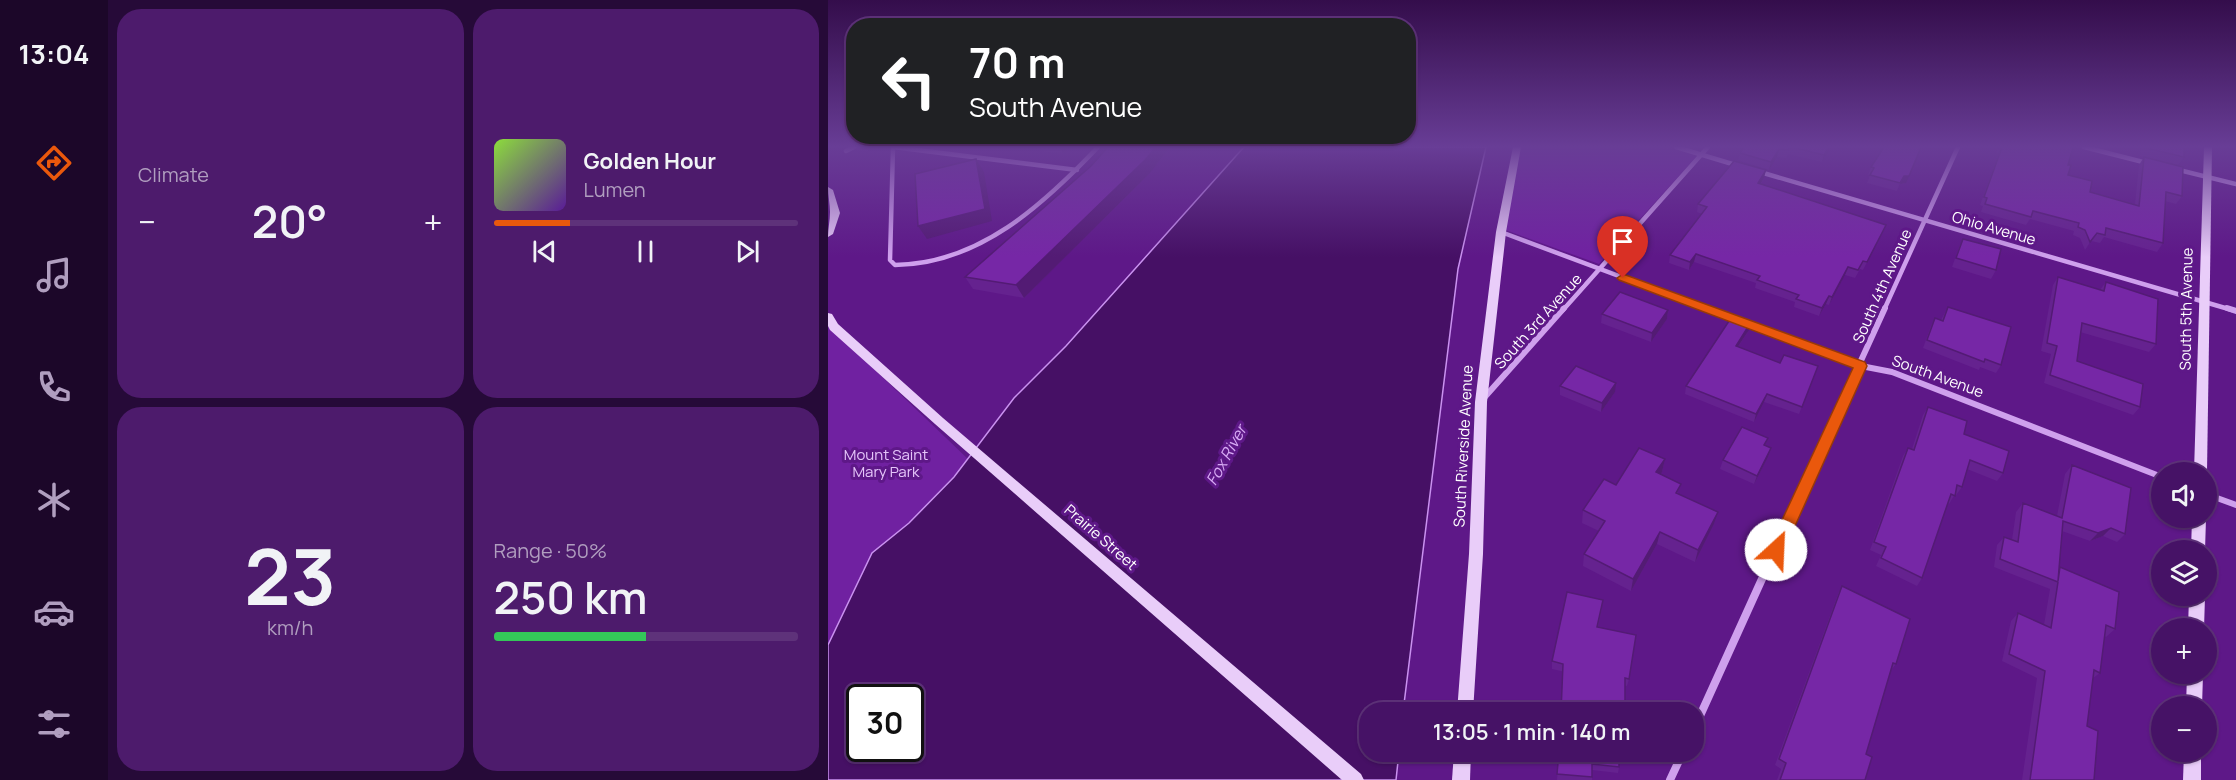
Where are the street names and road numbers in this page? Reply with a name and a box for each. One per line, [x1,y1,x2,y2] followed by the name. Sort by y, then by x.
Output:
[1950,206,2039,250] street label: Ohio Avenue
[1847,225,1917,346] street label: South 4th Avenue
[2174,247,2198,371] street label: South 5th Avenue
[1489,269,1587,373] street label: South 3rd Avenue
[1889,350,1987,402] street label: South Avenue
[1448,364,1478,528] street label: South Riverside Avenue
[1060,499,1142,575] street label: Prairie Street

